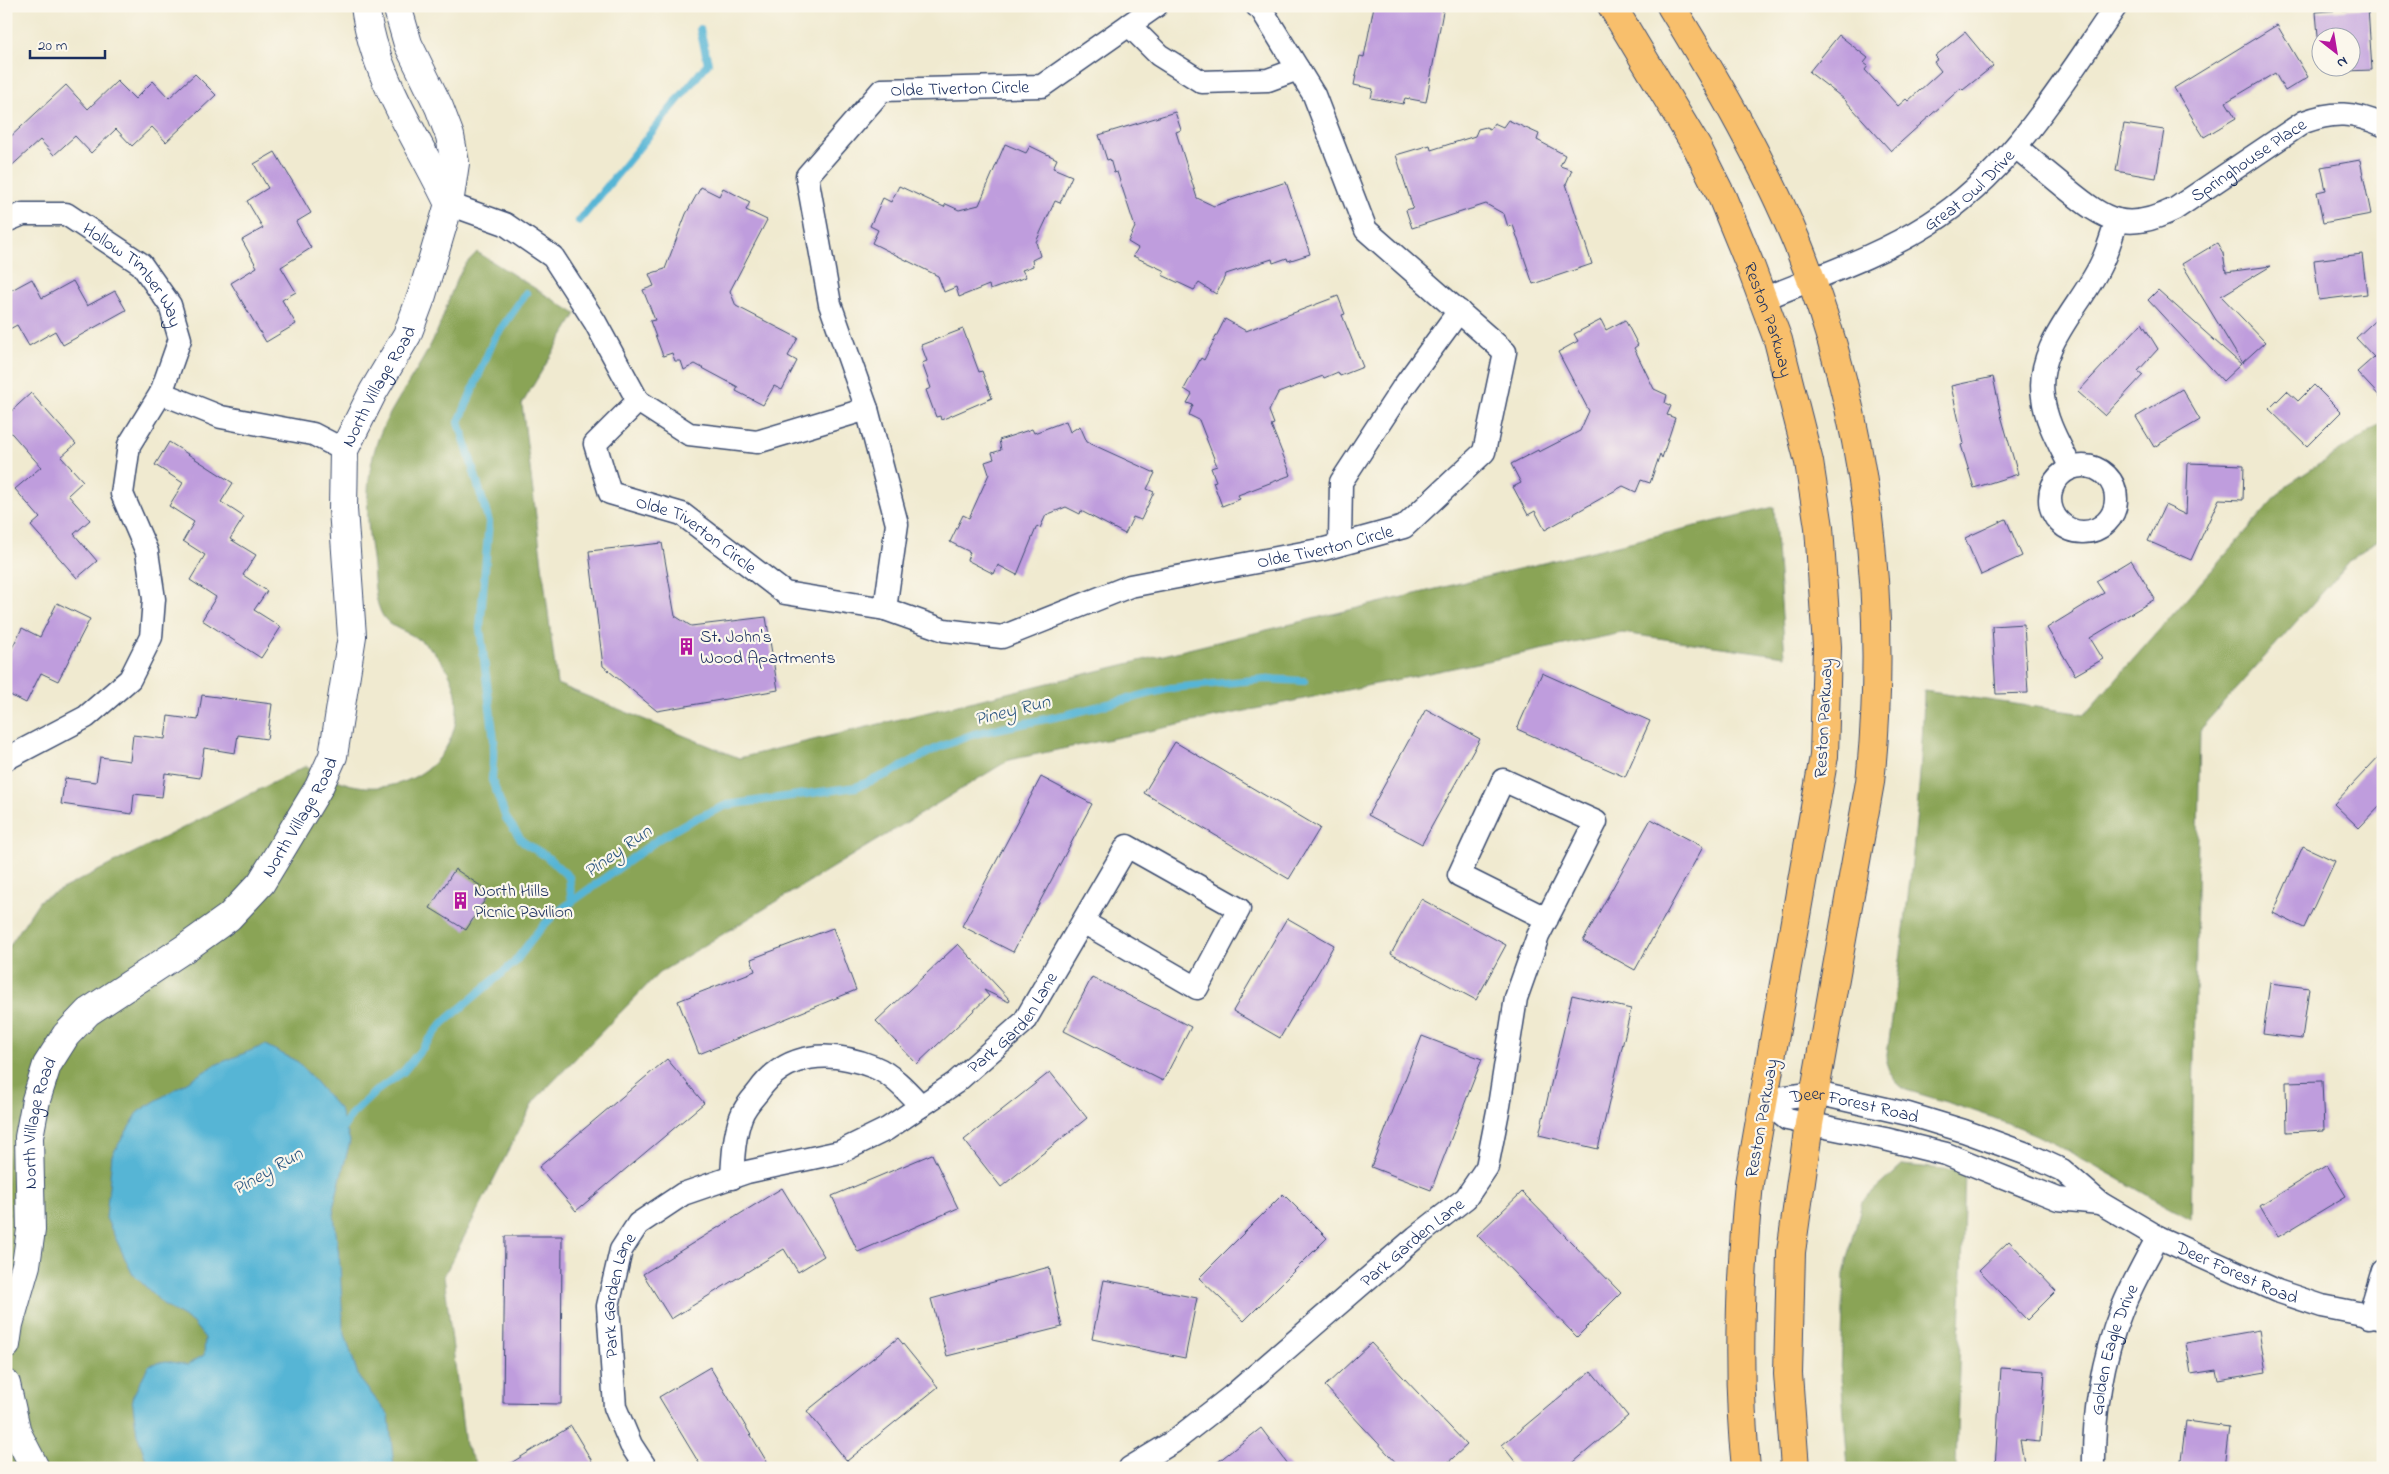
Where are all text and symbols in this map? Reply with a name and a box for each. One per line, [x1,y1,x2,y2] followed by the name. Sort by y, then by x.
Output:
[30,28,105,60] scale bar
[2312,28,2362,78] north arrow
[38,35,68,57] text: 20 m
[2332,50,2351,73] text: N
[890,75,1031,105] street label: Olde Tiverton Circle
[2186,112,2313,210] street label: Springhouse Place
[1919,144,2023,239] street label: Great Owl Drive
[77,217,187,331] street label: Hollow Timber Way
[1735,259,1798,380] street label: Reston Parkway
[337,323,424,452] street label: North Village Road
[632,490,762,582] street label: Olde Tiverton Circle
[1255,519,1397,576] street label: Olde Tiverton Circle
[700,625,836,672] place label: St. John's Wood Apartments
[676,636,696,656] building icon: St. John's Wood Apartments
[1809,657,1841,779] street label: Reston Parkway
[972,689,1054,734] water label: Piney Run
[256,754,346,883] street label: North Village Road
[579,819,658,885] water label: Piney Run
[474,879,573,926] place label: North Hills Picnic Pavilion
[450,890,470,910] building icon: North Hills Picnic Pavilion
[963,967,1066,1081] street label: Park Garden Lane
[18,1052,64,1189] street label: North Village Road
[1740,1057,1786,1180] street label: Reston Parkway
[1788,1082,1922,1132] street label: Deer Forest Road
[228,1141,309,1203] water label: Piney Run
[1355,1192,1472,1294] street label: Park Garden Lane
[596,1227,644,1359] street label: Park Garden Lane
[2170,1235,2301,1312] street label: Deer Forest Road
[2085,1279,2147,1417] street label: Golden Eagle Drive

